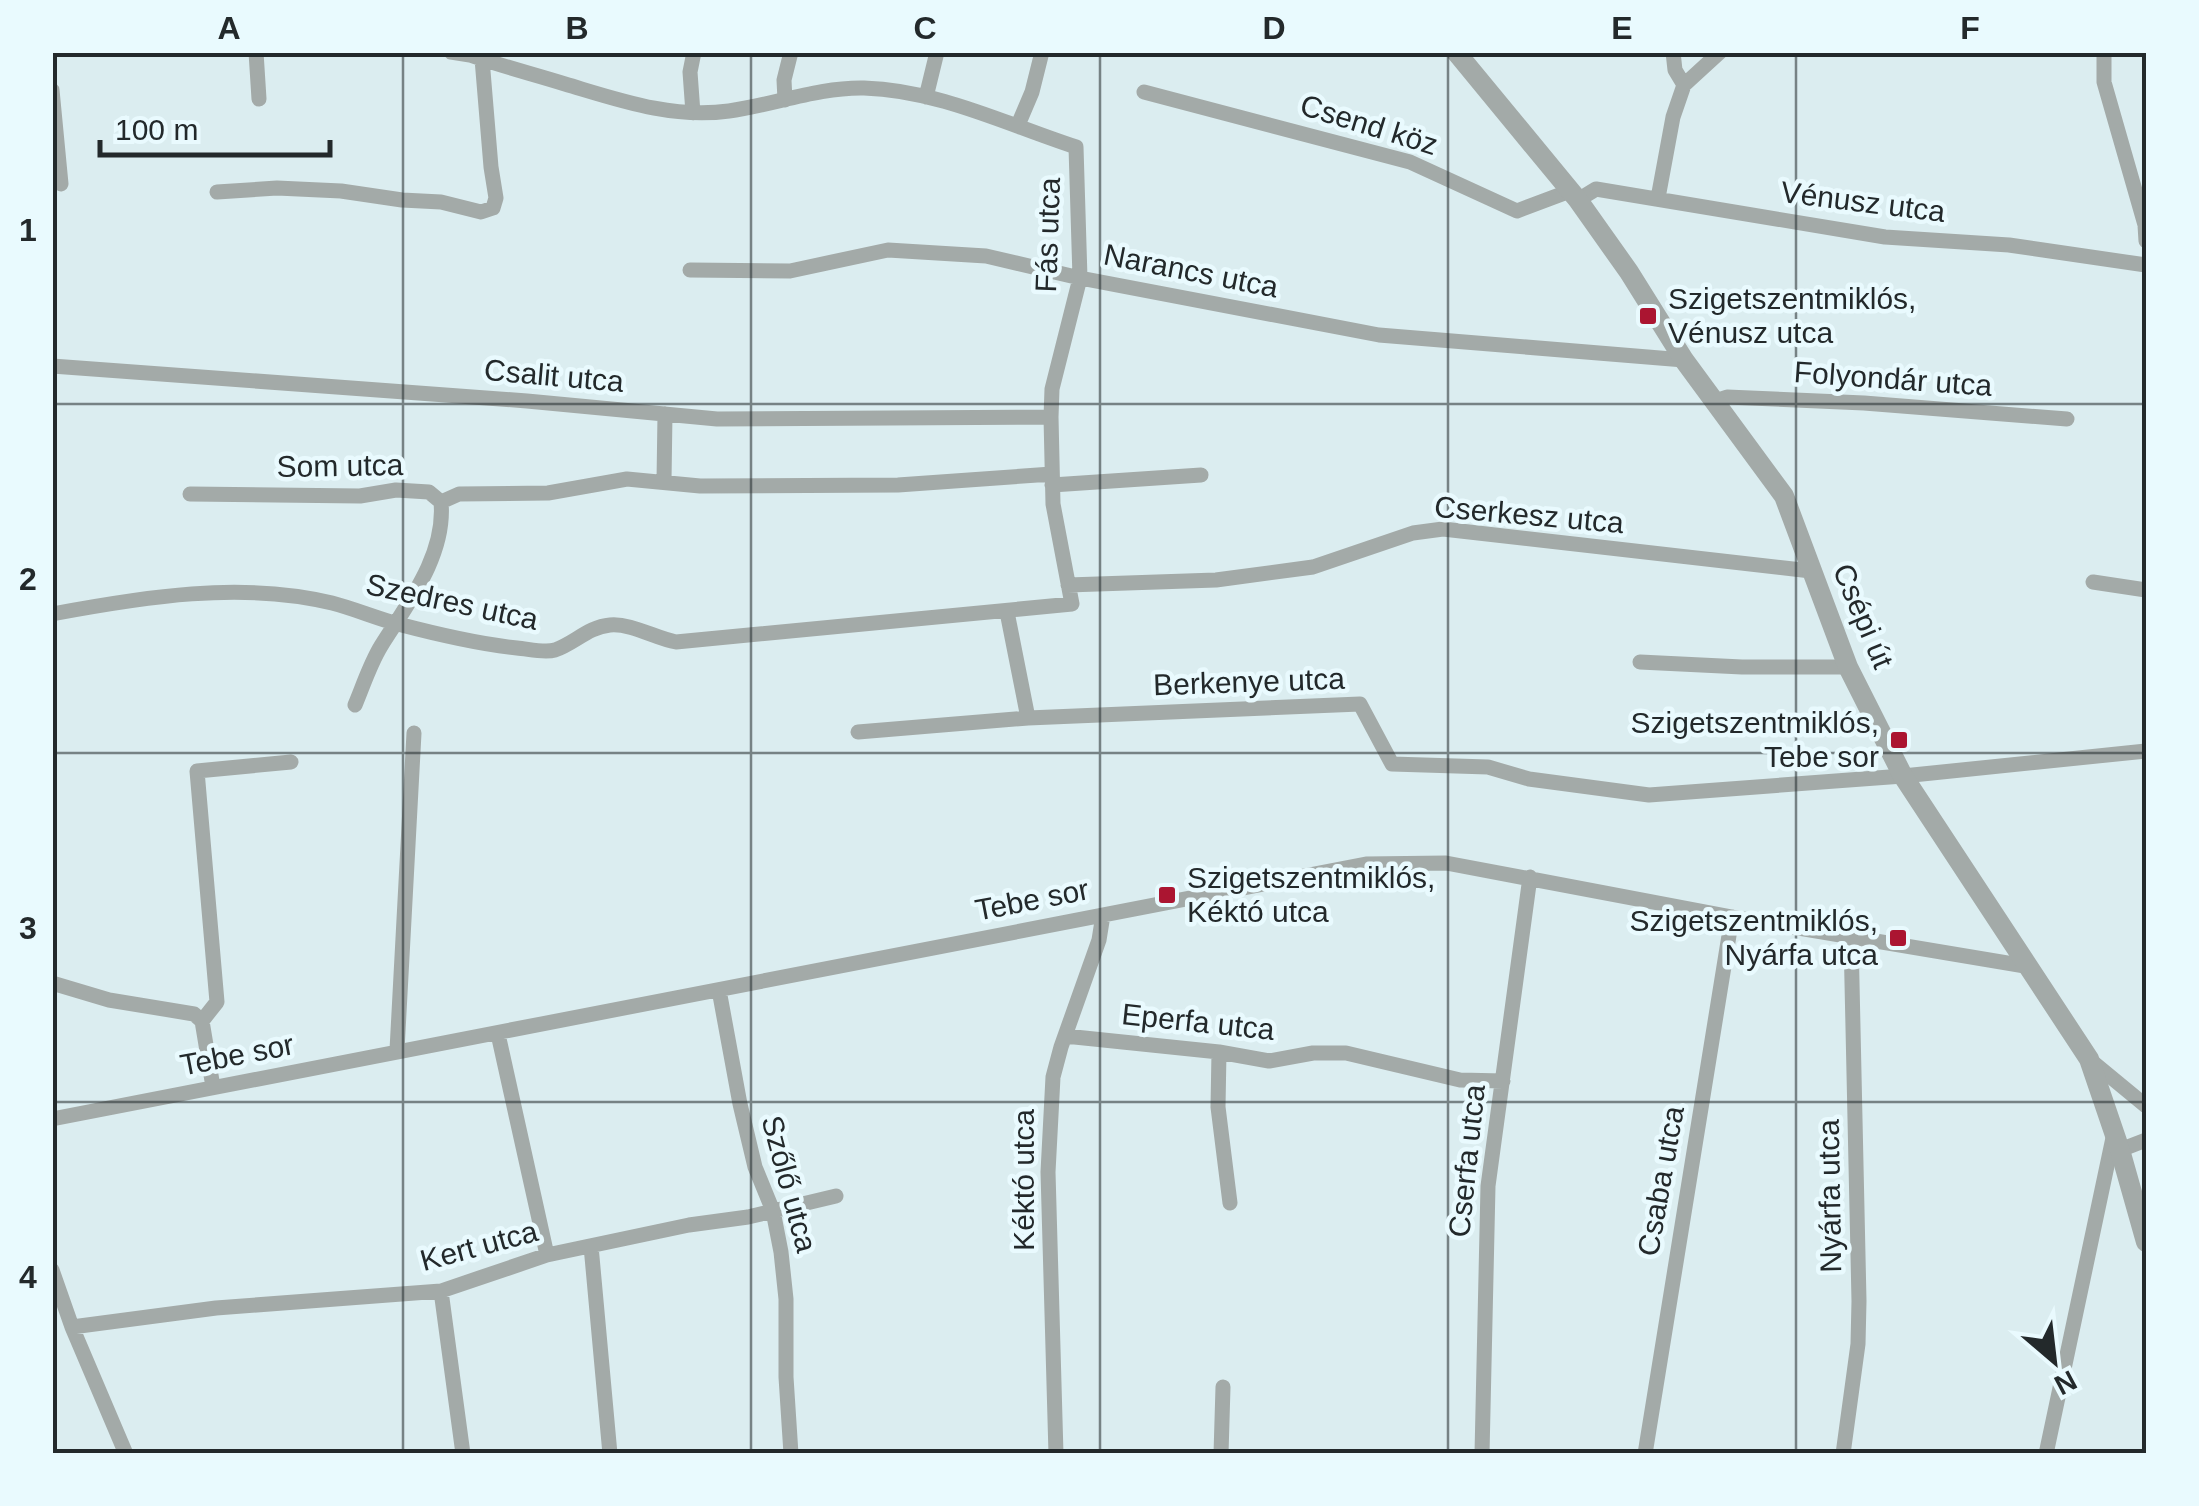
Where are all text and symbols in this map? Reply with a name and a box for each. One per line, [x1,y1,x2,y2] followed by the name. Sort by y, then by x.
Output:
[217,10,241,46] text: A
[565,10,589,46] text: B
[913,10,937,46] text: C
[1262,10,1286,46] text: D
[1611,10,1633,46] text: E
[1960,10,1980,46] text: F
[1297,88,1442,161] street label: Csend köz
[100,95,330,157] scale bar
[115,113,198,146] text: 100 m
[1779,175,1947,228] street label: Vénusz utca
[1029,177,1066,293] street label: Fás utca
[19,212,37,248] text: 1
[1101,237,1281,304] street label: Narancs utca
[1668,282,1916,349] place label: Szigetszentmiklós, Vénusz utca
[1637,305,1659,327] marker: Szigetszentmiklós, Vénusz utca
[483,353,626,398] street label: Csalit utca
[1793,355,1993,402] street label: Folyondár utca
[276,448,404,483] street label: Som utca
[1433,490,1625,539] street label: Cserkesz utca
[1827,559,1900,674] street label: Csépi út
[19,561,37,597] text: 2
[363,567,541,636] street label: Szedres utca
[1153,662,1346,701] street label: Berkenye utca
[1631,706,1879,773] place label: Szigetszentmiklós, Tebe sor
[1888,729,1910,751] marker: Szigetszentmiklós, Tebe sor
[1187,861,1435,928] place label: Szigetszentmiklós, Kéktó utca
[972,872,1092,927] street label: Tebe sor
[1156,884,1178,906] marker: Szigetszentmiklós, Kéktó utca
[1630,904,1878,971] place label: Szigetszentmiklós, Nyárfa utca
[19,910,37,946] text: 3
[1887,927,1909,949] marker: Szigetszentmiklós, Nyárfa utca
[1120,997,1276,1046] street label: Eperfa utca
[177,1027,297,1082] street label: Tebe sor
[1442,1083,1491,1239] street label: Cserfa utca
[1631,1103,1690,1259] street label: Csaba utca
[1007,1109,1040,1251] street label: Kéktó utca
[755,1112,824,1256] street label: Szőlő utca
[1812,1119,1847,1273] street label: Nyárfa utca
[417,1214,541,1277] street label: Kert utca
[19,1259,37,1295] text: 4
[2004,1311,2104,1411] north arrow
[2049,1364,2082,1401] text: N

